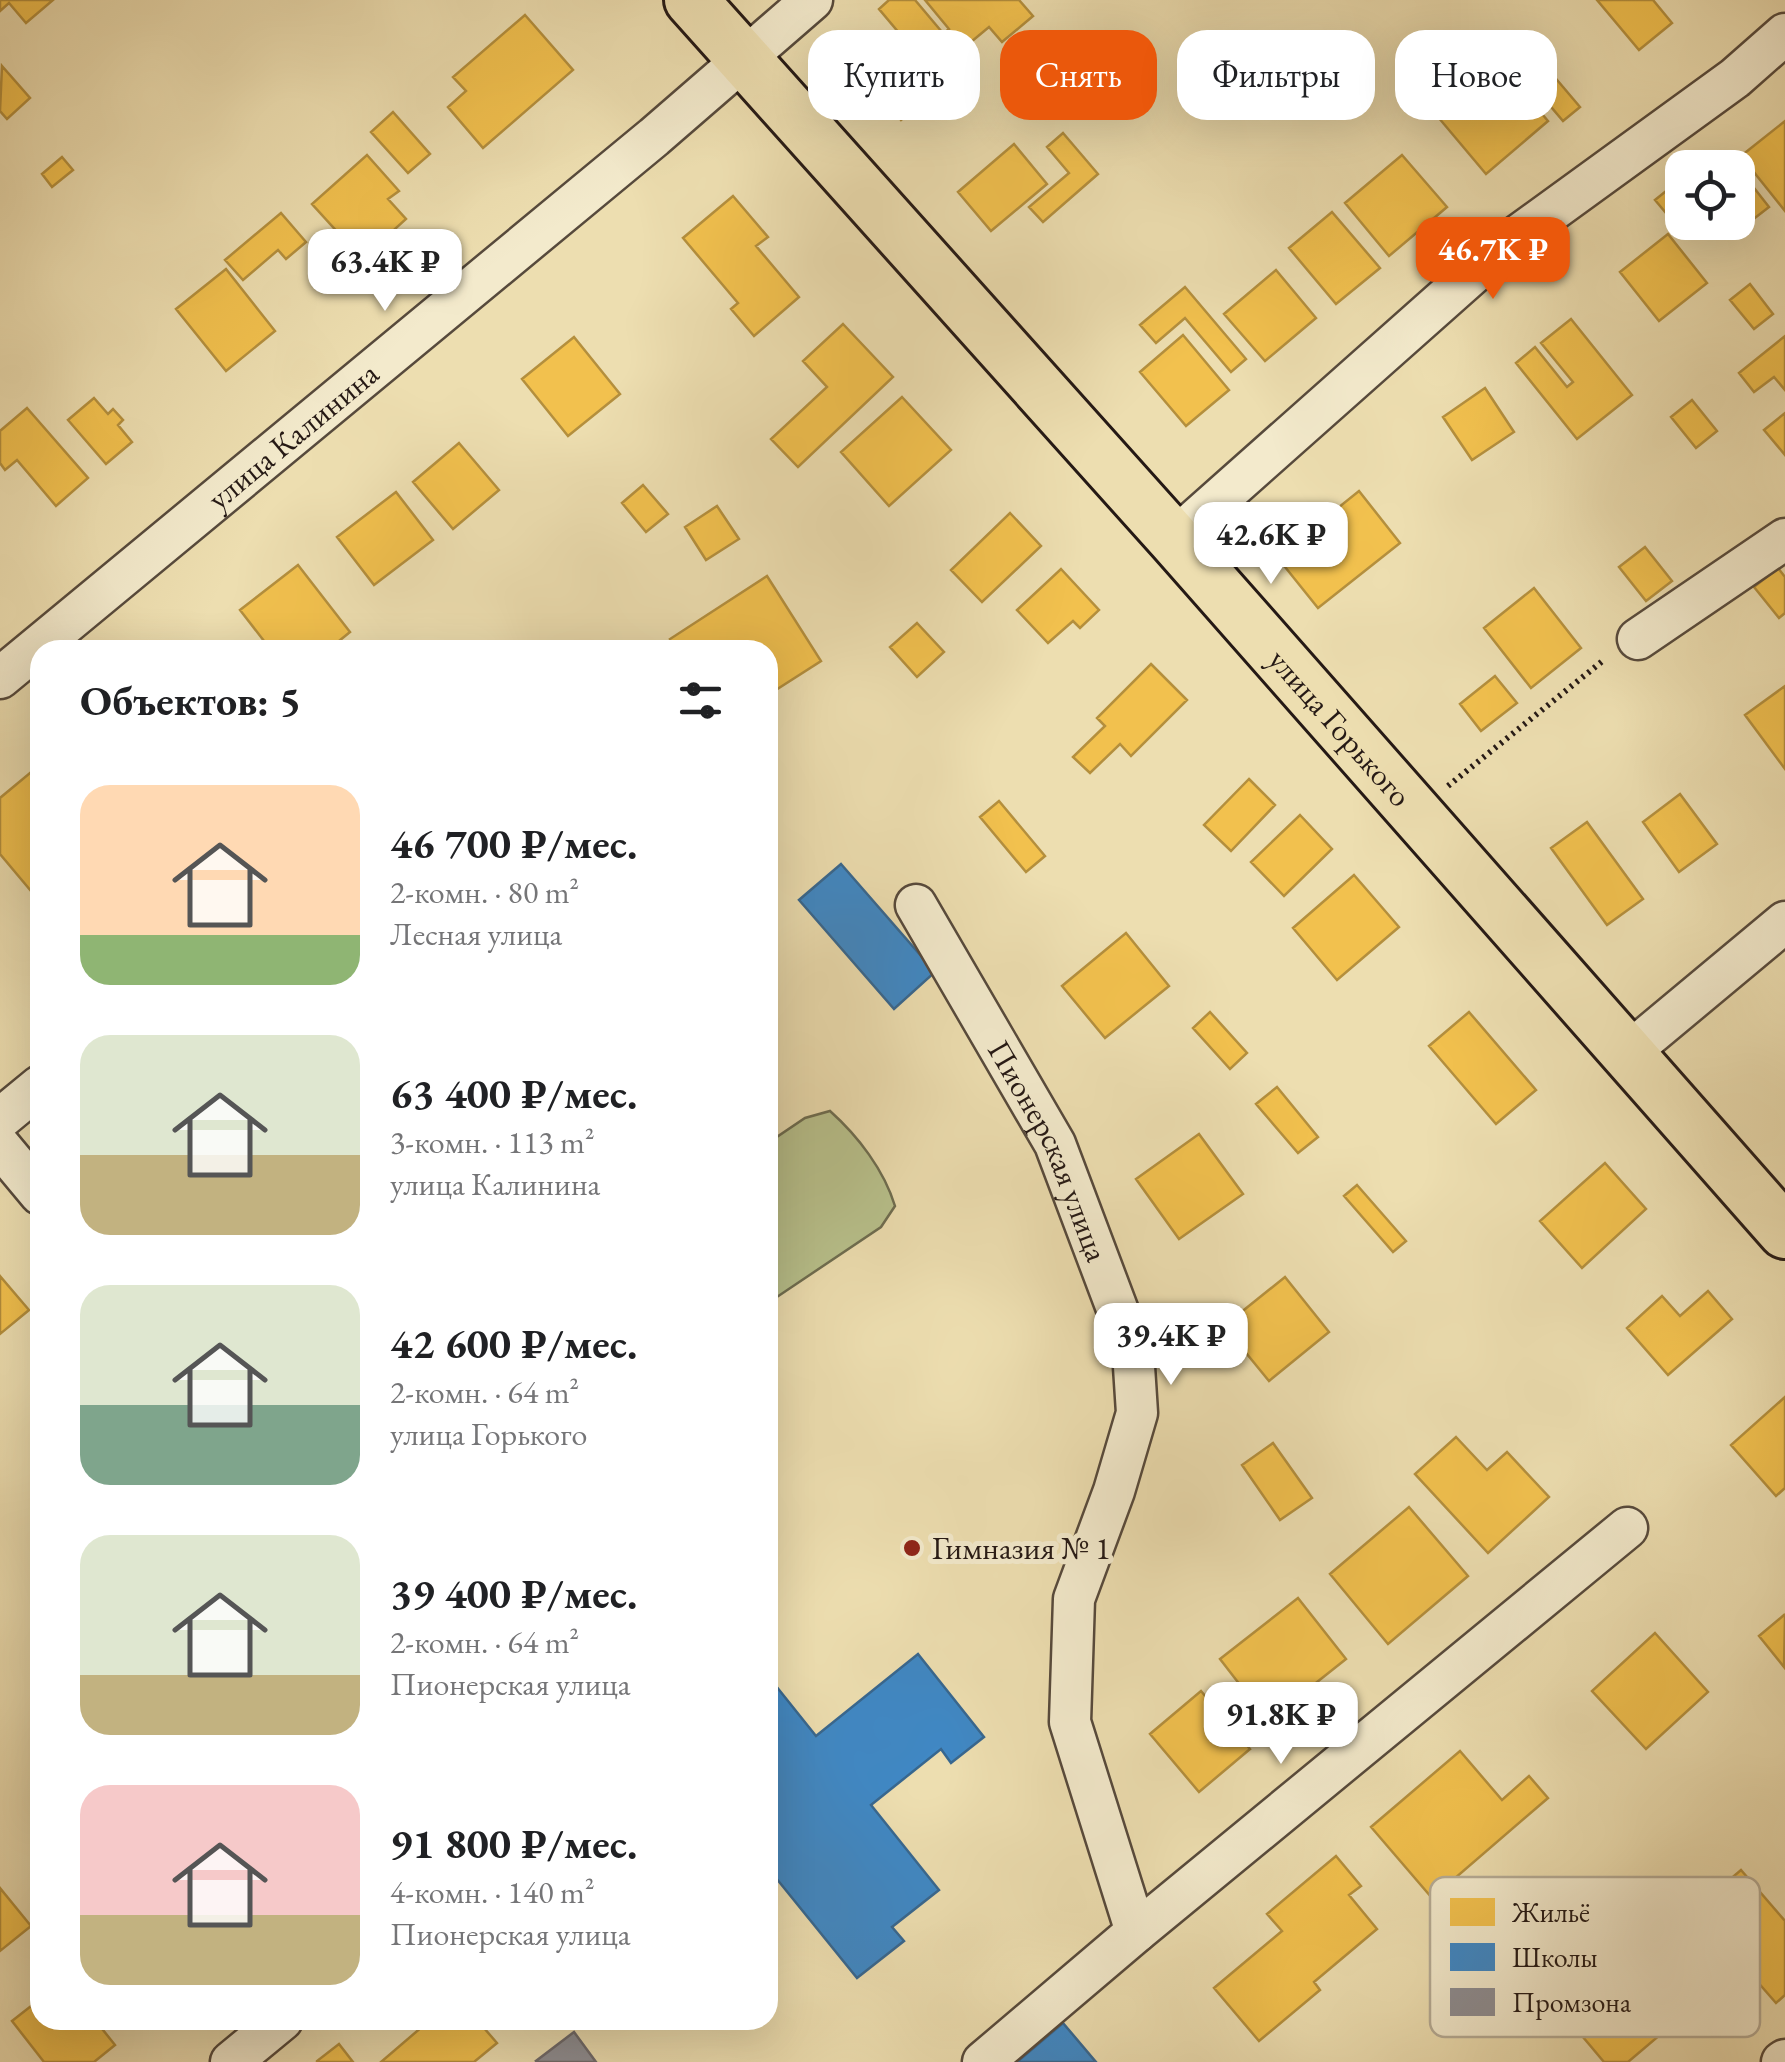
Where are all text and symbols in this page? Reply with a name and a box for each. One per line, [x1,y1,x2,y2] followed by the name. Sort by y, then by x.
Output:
[808,30,980,120] chip: Купить
[1000,30,1157,120] chip: Снять
[1177,30,1375,120] chip: Фильтры
[1395,30,1557,120] chip: Новое
[1665,150,1755,240] map controls
[1665,150,1755,240] button: locate
[1401,217,1585,302] pin: 46.7K ₽
[1438,228,1548,270] text: 46.7K ₽
[293,229,477,314] pin: 63.4K ₽
[330,240,440,282] text: 63.4K ₽
[198,352,387,519] street label: улица Калинина
[1179,502,1363,587] pin: 42.6K ₽
[1216,513,1326,555] text: 42.6K ₽
[1259,640,1421,815] street label: улица Горького
[80,673,301,728] text: Объектов: 5
[673,673,728,728] icon: filters
[390,816,637,871] text: 46 700 ₽/мес.
[160,825,280,945] icon: home
[390,871,579,913] text: 2-комн. · 80 m²
[390,913,562,955] text: Лесная улица
[978,1032,1118,1268] street label: Пионерская улица
[390,1066,637,1121] text: 63 400 ₽/мес.
[160,1075,280,1195] icon: home
[390,1121,595,1163] text: 3-комн. · 113 m²
[390,1163,600,1205] text: улица Калинина
[1079,1303,1263,1388] pin: 39.4K ₽
[1116,1314,1226,1356] text: 39.4K ₽
[390,1316,637,1371] text: 42 600 ₽/мес.
[160,1325,280,1445] icon: home
[390,1371,579,1413] text: 2-комн. · 64 m²
[390,1413,587,1455] text: улица Горького
[932,1527,1111,1569] place label: Гимназия № 1
[901,1537,923,1559] marker: Гимназия № 1
[390,1566,637,1621] text: 39 400 ₽/мес.
[160,1575,280,1695] icon: home
[390,1621,579,1663] text: 2-комн. · 64 m²
[390,1663,631,1705] text: Пионерская улица
[1189,1682,1373,1767] pin: 91.8K ₽
[1226,1693,1336,1735] text: 91.8K ₽
[390,1816,637,1871] text: 91 800 ₽/мес.
[160,1825,280,1945] icon: home
[390,1871,595,1913] text: 4-комн. · 140 m²
[1430,1877,1760,2037] legend
[1511,1894,1590,1930] text: Жильё
[390,1913,631,1955] text: Пионерская улица
[1512,1939,1598,1975] text: Школы
[1512,1984,1632,2020] text: Промзона

